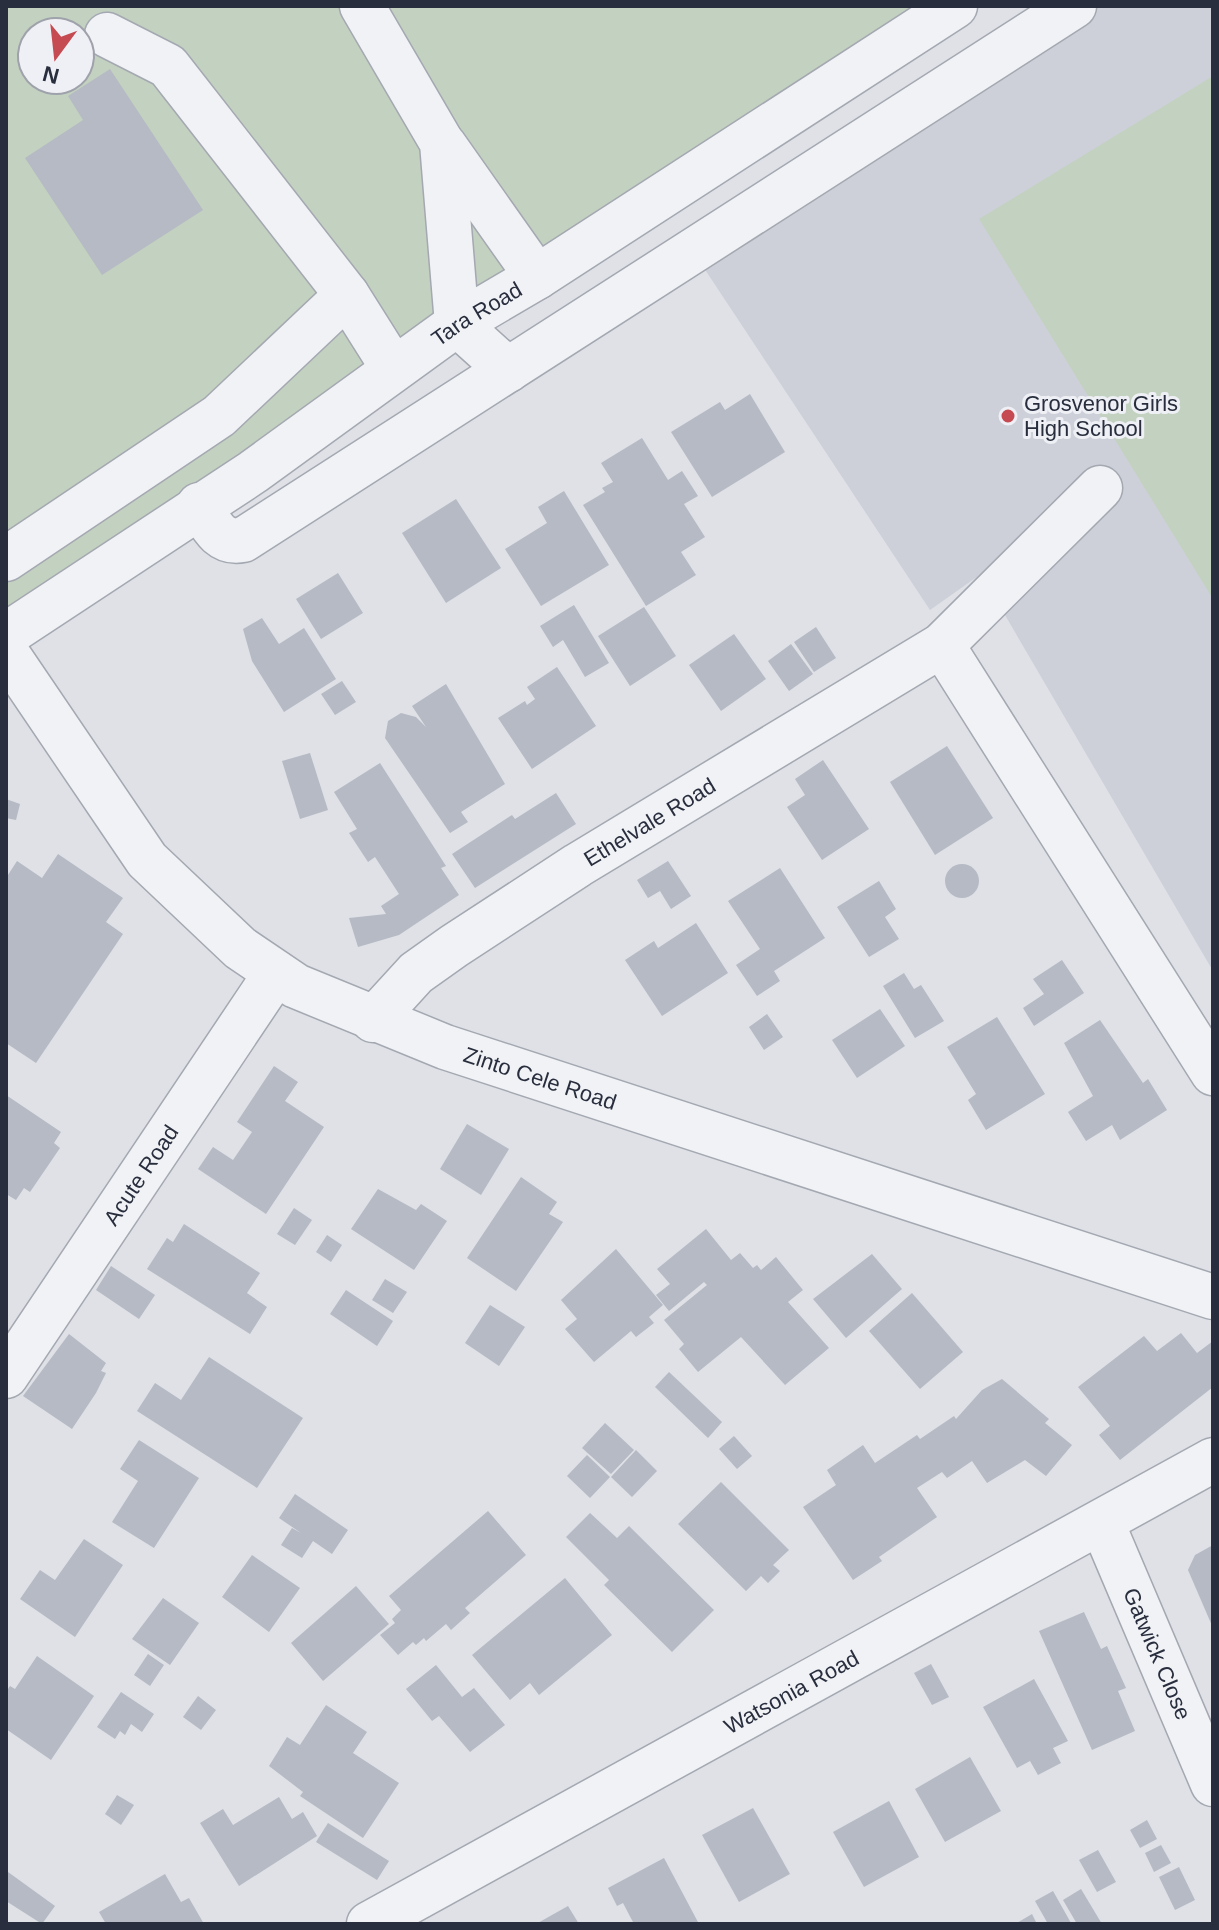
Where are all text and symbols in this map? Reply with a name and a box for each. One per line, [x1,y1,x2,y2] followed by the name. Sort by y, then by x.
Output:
[16,16,96,96] north arrow
[40,61,62,89] text: N
[426,276,526,351] street label: Tara Road
[1024,391,1178,441] place label: Grosvenor Girls High School
[999,407,1017,425] marker: Grosvenor Girls High School
[579,772,720,871] street label: Ethelvale Road
[461,1041,620,1114] street label: Zinto Cele Road
[98,1120,183,1230] street label: Acute Road
[1119,1584,1197,1723] street label: Gatwick Close
[720,1645,863,1739] street label: Watsonia Road

